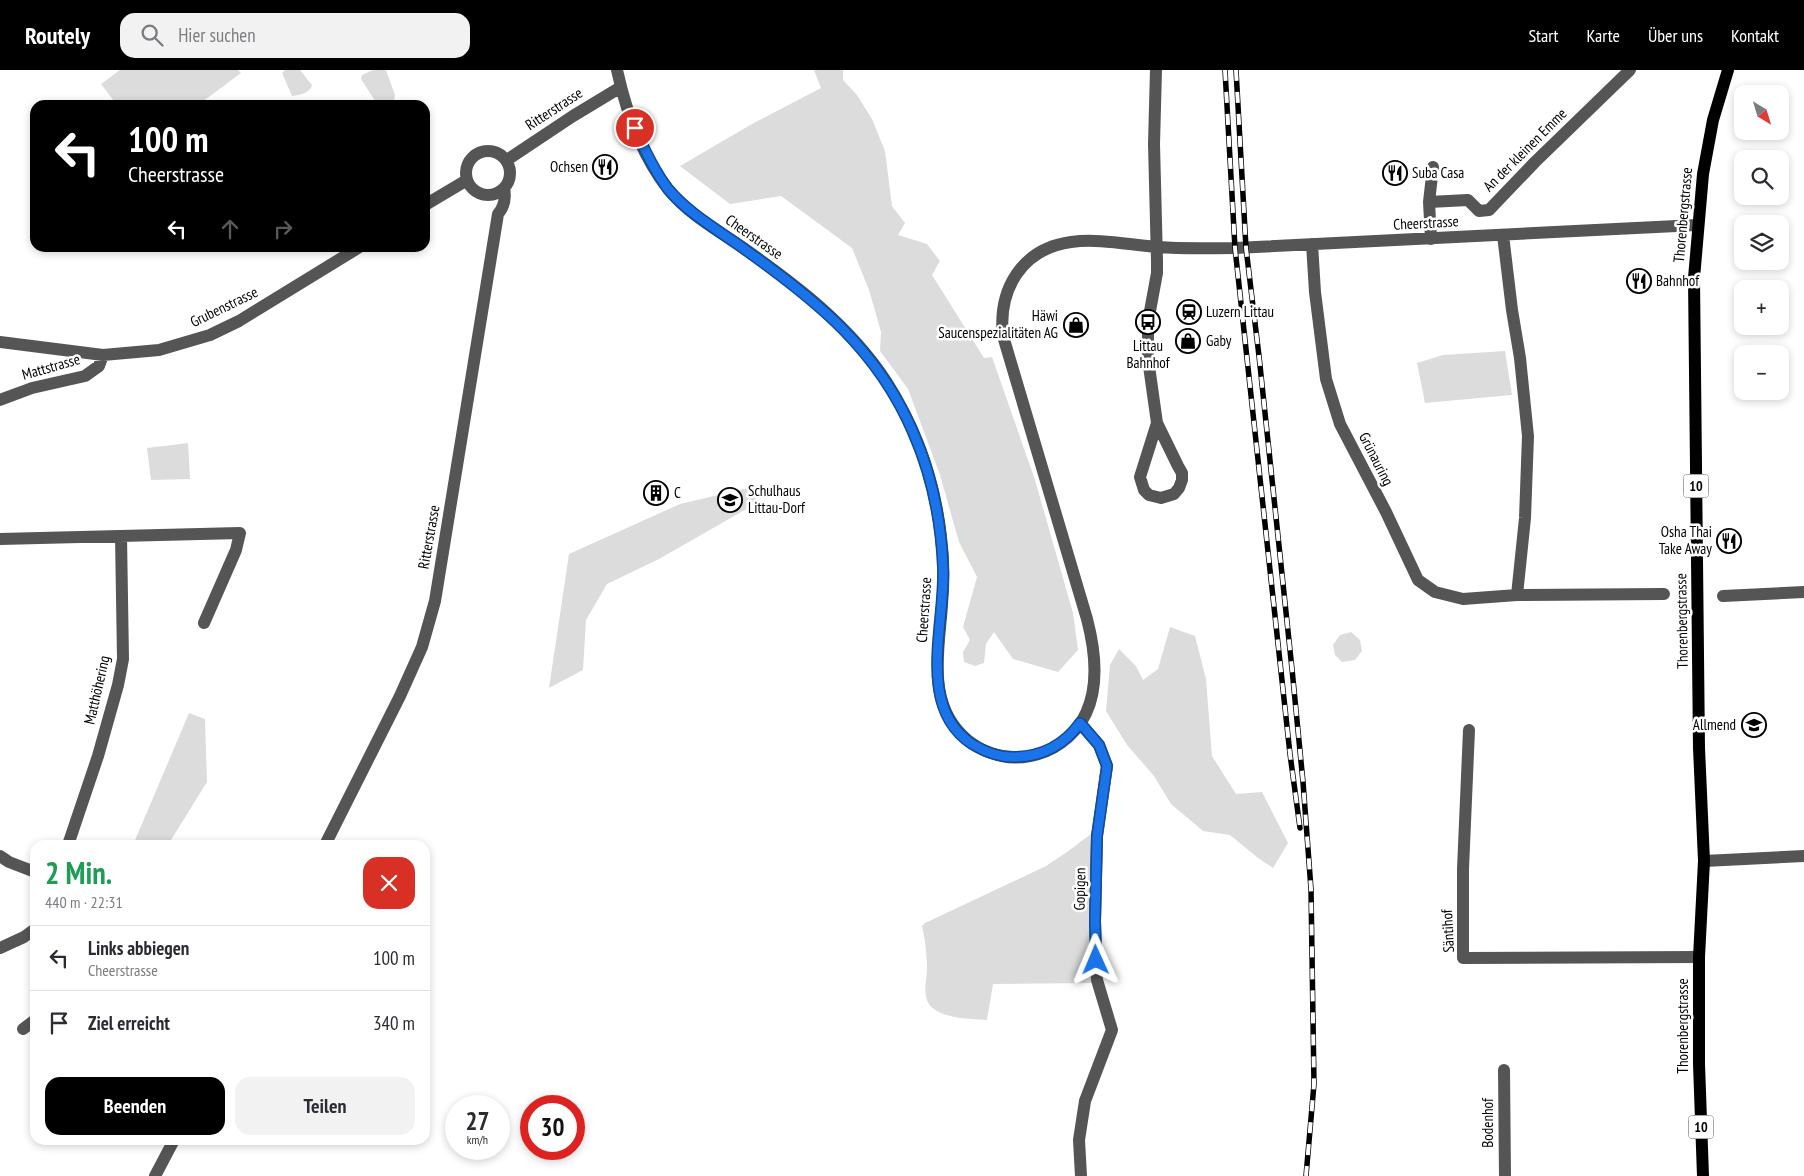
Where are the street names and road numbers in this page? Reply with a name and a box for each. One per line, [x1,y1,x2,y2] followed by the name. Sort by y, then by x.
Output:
[521,83,586,134] street label: Ritterstrasse
[1479,104,1570,195] street label: An der kleinen Emme
[1669,166,1696,263] street label: Thorenbergstrasse
[722,210,787,263] street label: Cheerstrasse
[1393,211,1459,234] street label: Cheerstrasse
[187,282,261,331] street label: Grubenstrasse
[20,349,82,384] street label: Mattstrasse
[1355,429,1398,489] street label: Grünauring
[1684,474,1708,498] road number: 10
[414,503,443,570] street label: Ritterstrasse
[1671,573,1692,669] street label: Thorenbergstrasse
[912,577,935,643] street label: Cheerstrasse
[79,654,114,726] street label: Matthöhering
[1070,867,1089,911] street label: Gopigen
[1437,908,1458,953] street label: Säntihof
[1673,978,1692,1074] street label: Thorenbergstrasse
[1478,1097,1497,1148] street label: Bodenhof
[1688,1116,1714,1138] road number: 10

